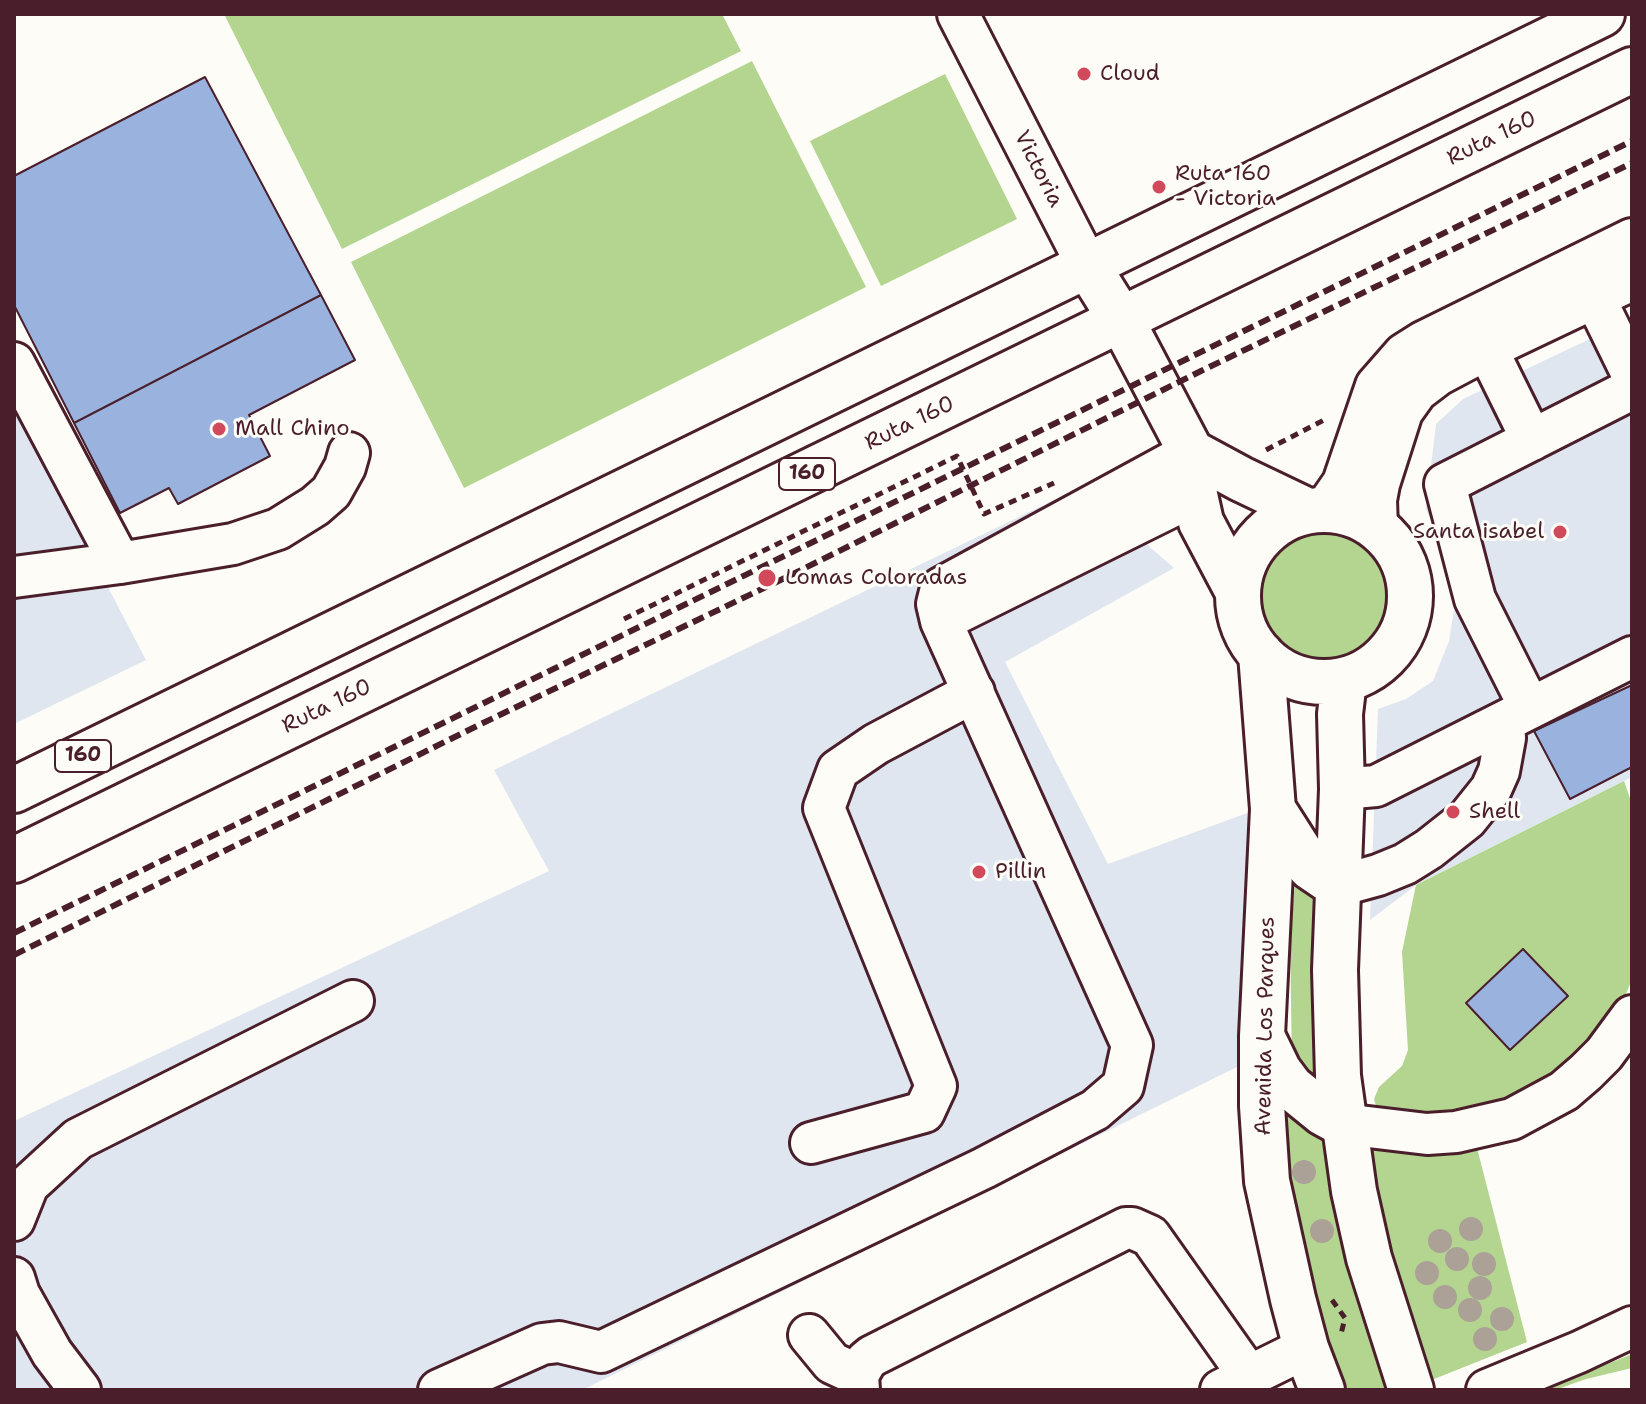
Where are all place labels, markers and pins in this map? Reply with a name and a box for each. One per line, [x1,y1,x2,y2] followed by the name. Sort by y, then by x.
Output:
[1100,61,1160,87] place label: Cloud
[1075,65,1093,83] marker: Cloud
[1175,161,1276,212] place label: Ruta 160 - Victoria
[1150,178,1168,196] marker: Ruta 160 - Victoria
[235,416,350,442] place label: Mall Chino
[210,420,228,438] marker: Mall Chino
[1413,519,1544,545] place label: Santa isabel
[1551,523,1569,541] marker: Santa isabel
[785,565,967,591] place label: Lomas Coloradas
[756,567,778,589] marker: Lomas Coloradas
[1469,799,1520,825] place label: Shell
[1444,803,1462,821] marker: Shell
[995,859,1046,885] place label: Pillin
[970,863,988,881] marker: Pillin

